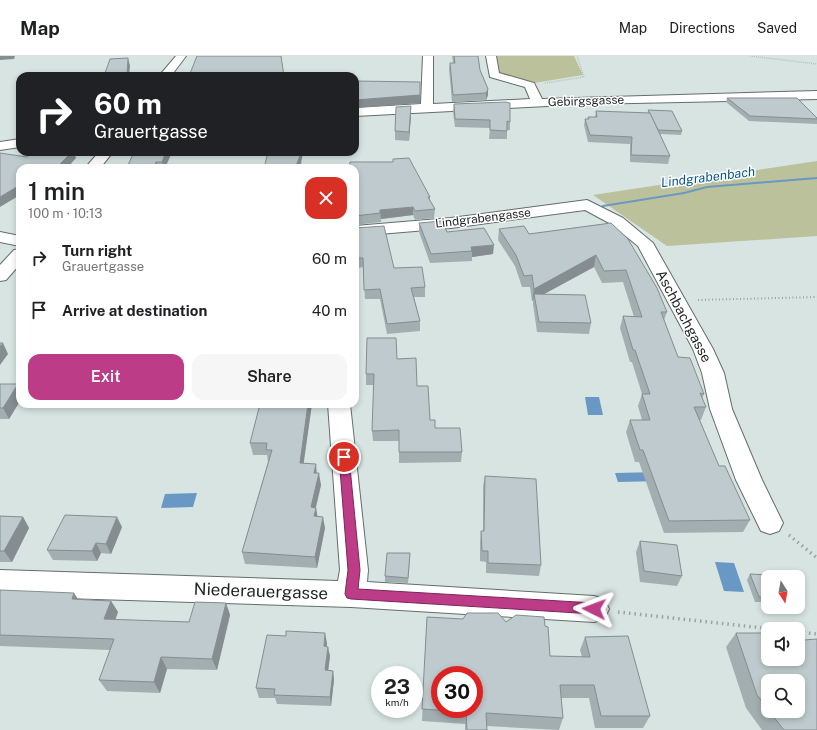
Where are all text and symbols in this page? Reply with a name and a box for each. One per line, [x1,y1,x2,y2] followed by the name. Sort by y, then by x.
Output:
[20,17,60,39] text: Map
[619,20,647,36] text: Map
[669,20,735,36] text: Directions
[757,20,797,36] text: Saved
[94,87,162,120] text: 60 m
[28,88,80,140] icon: right
[548,93,625,109] street label: Gebirgsgasse
[94,121,208,142] text: Grauertgasse
[660,164,756,190] water label: Lindgrabenbach
[28,177,85,205] text: 1 min
[305,177,347,219] button: close
[434,205,532,231] street label: Lindgrabengasse
[28,206,102,221] text: 100 m · 10:13
[62,242,132,259] text: Turn right
[28,247,50,269] icon: right
[312,250,347,267] text: 60 m
[62,259,144,274] text: Grauertgasse
[653,267,715,365] street label: Aschbachgasse
[28,299,50,321] icon: arrive
[62,302,207,319] text: Arrive at destination
[312,302,347,319] text: 40 m
[28,354,184,400] button: Exit
[192,354,347,400] button: Share
[327,440,361,474] pin
[333,446,355,468] icon: arrive
[761,570,805,614] north arrow
[761,570,805,718] map controls
[193,579,329,603] street label: Niederauergasse
[573,588,615,630] position arrow
[761,622,805,666] button: sound
[431,666,483,718] speed limit sign: 30
[761,674,805,718] button: search
[384,675,410,699] text: 23
[385,696,409,708] text: km/h

